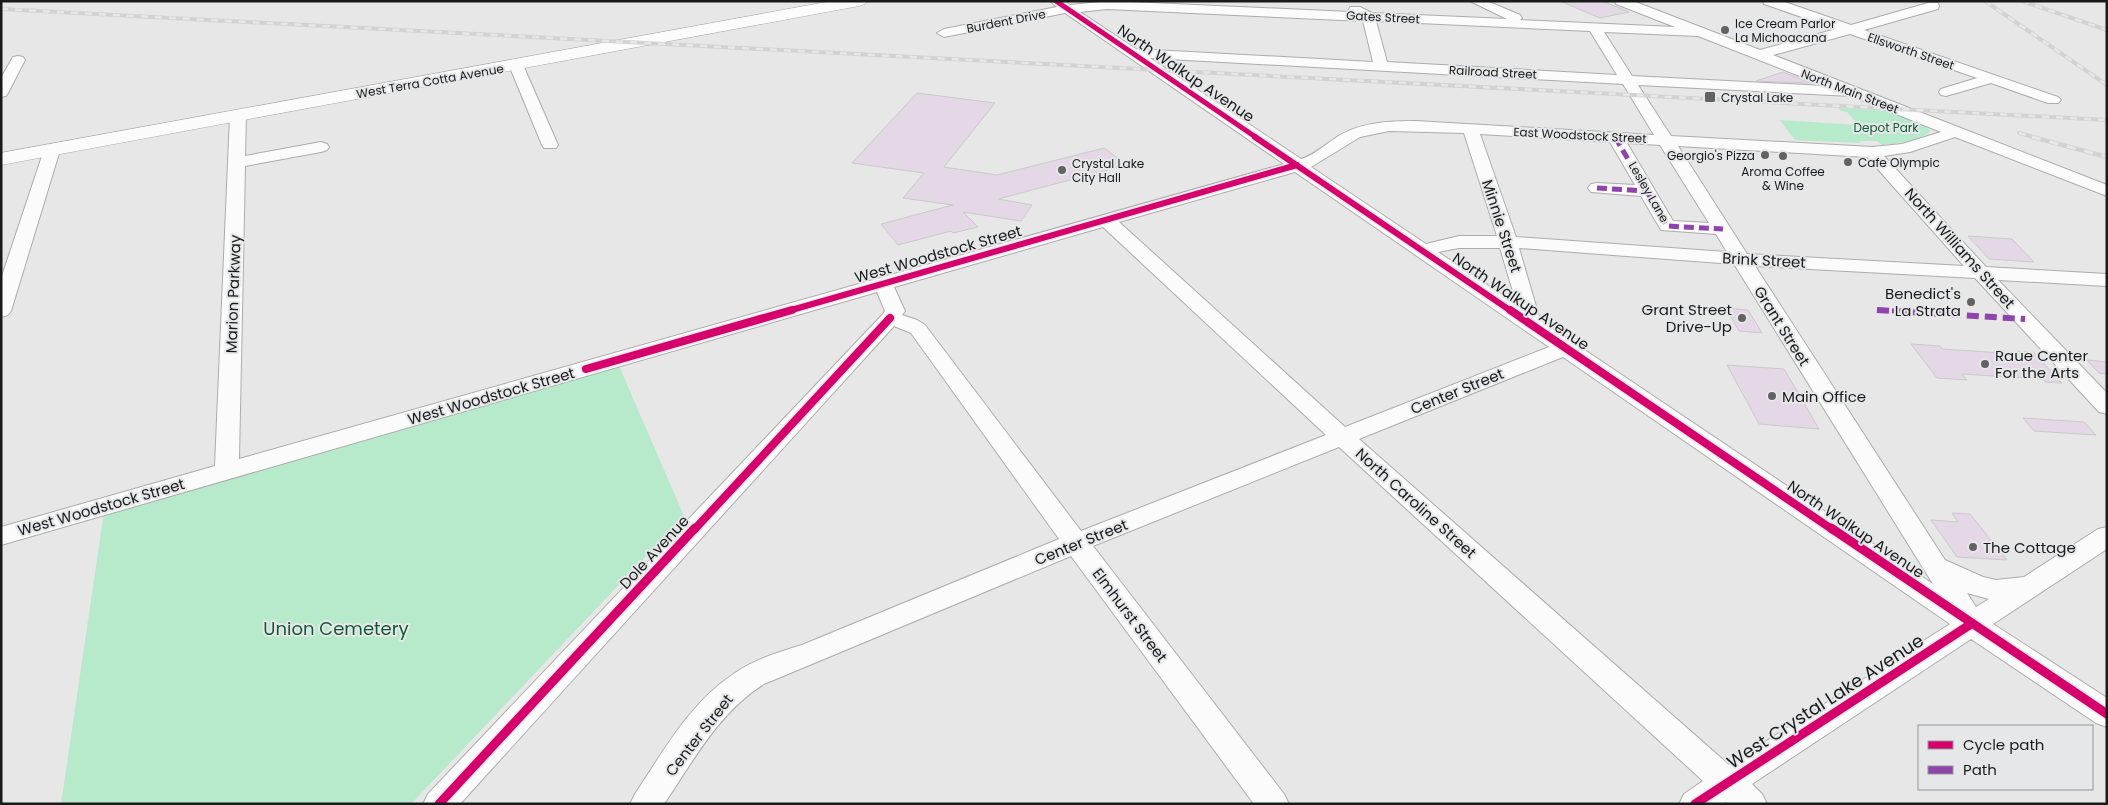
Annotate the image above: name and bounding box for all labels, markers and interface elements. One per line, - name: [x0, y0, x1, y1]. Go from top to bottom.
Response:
- street label: Burdent Drive: [965, 5, 1047, 37]
- street label: Gates Street: [1346, 7, 1420, 27]
- place label: Ice Cream Parlor La Michoacana: [1735, 15, 1836, 46]
- street label: North Walkup Avenue: [1113, 19, 1259, 127]
- marker: Ice Cream Parlor La Michoacana: [1719, 24, 1731, 36]
- street label: Ellsworth Street: [1865, 28, 1957, 74]
- street label: West Terra Cotta Avenue: [355, 60, 505, 102]
- street label: Railroad Street: [1449, 61, 1537, 83]
- street label: North Main Street: [1799, 65, 1901, 117]
- place label: Crystal Lake: [1721, 89, 1793, 106]
- marker: Crystal Lake: [1703, 90, 1717, 104]
- park label: Depot Park: [1853, 119, 1919, 136]
- street label: East Woodstock Street: [1513, 123, 1647, 147]
- place label: Georgio's Pizza: [1667, 147, 1755, 164]
- marker: Georgio's Pizza: [1759, 149, 1771, 161]
- marker: Aroma Coffee & Wine: [1777, 150, 1789, 162]
- place label: Cafe Olympic: [1858, 154, 1940, 171]
- place label: Crystal Lake City Hall: [1072, 155, 1144, 186]
- marker: Cafe Olympic: [1842, 156, 1854, 168]
- street label: Lesley Lane: [1625, 158, 1673, 226]
- place label: Aroma Coffee & Wine: [1741, 163, 1825, 194]
- marker: Crystal Lake City Hall: [1056, 164, 1068, 176]
- street label: Minnie Street: [1477, 177, 1527, 275]
- street label: North Williams Street: [1900, 183, 2020, 313]
- street label: West Woodstock Street: [852, 220, 1024, 288]
- street label: Marion Parkway: [220, 234, 246, 354]
- street label: North Walkup Avenue: [1448, 247, 1594, 355]
- street label: Brink Street: [1722, 247, 1806, 273]
- street label: Grant Street: [1749, 282, 1815, 370]
- place label: Benedict's La Strata: [1885, 283, 1961, 321]
- marker: Benedict's La Strata: [1965, 296, 1977, 308]
- place label: Grant Street Drive-Up: [1642, 299, 1732, 337]
- marker: Grant Street Drive-Up: [1736, 312, 1748, 324]
- place label: Raue Center For the Arts: [1995, 345, 2088, 383]
- marker: Raue Center For the Arts: [1979, 358, 1991, 370]
- street label: West Woodstock Street: [405, 362, 577, 430]
- street label: Center Street: [1407, 363, 1507, 419]
- place label: Main Office: [1782, 386, 1866, 407]
- marker: Main Office: [1766, 390, 1778, 402]
- street label: North Caroline Street: [1351, 443, 1481, 563]
- street label: West Woodstock Street: [15, 473, 187, 541]
- street label: North Walkup Avenue: [1783, 475, 1929, 583]
- street label: Dole Avenue: [614, 511, 694, 593]
- street label: Center Street: [1031, 514, 1131, 570]
- place label: The Cottage: [1983, 537, 2076, 558]
- marker: The Cottage: [1967, 541, 1979, 553]
- street label: Elmhurst Street: [1088, 564, 1172, 666]
- park label: Union Cemetery: [263, 616, 409, 641]
- street label: West Crystal Lake Avenue: [1722, 628, 1928, 774]
- street label: Center Street: [660, 690, 738, 780]
- legend: [1918, 725, 2093, 790]
- text: Cycle path: [1963, 734, 2044, 755]
- text: Path: [1963, 759, 1997, 780]

